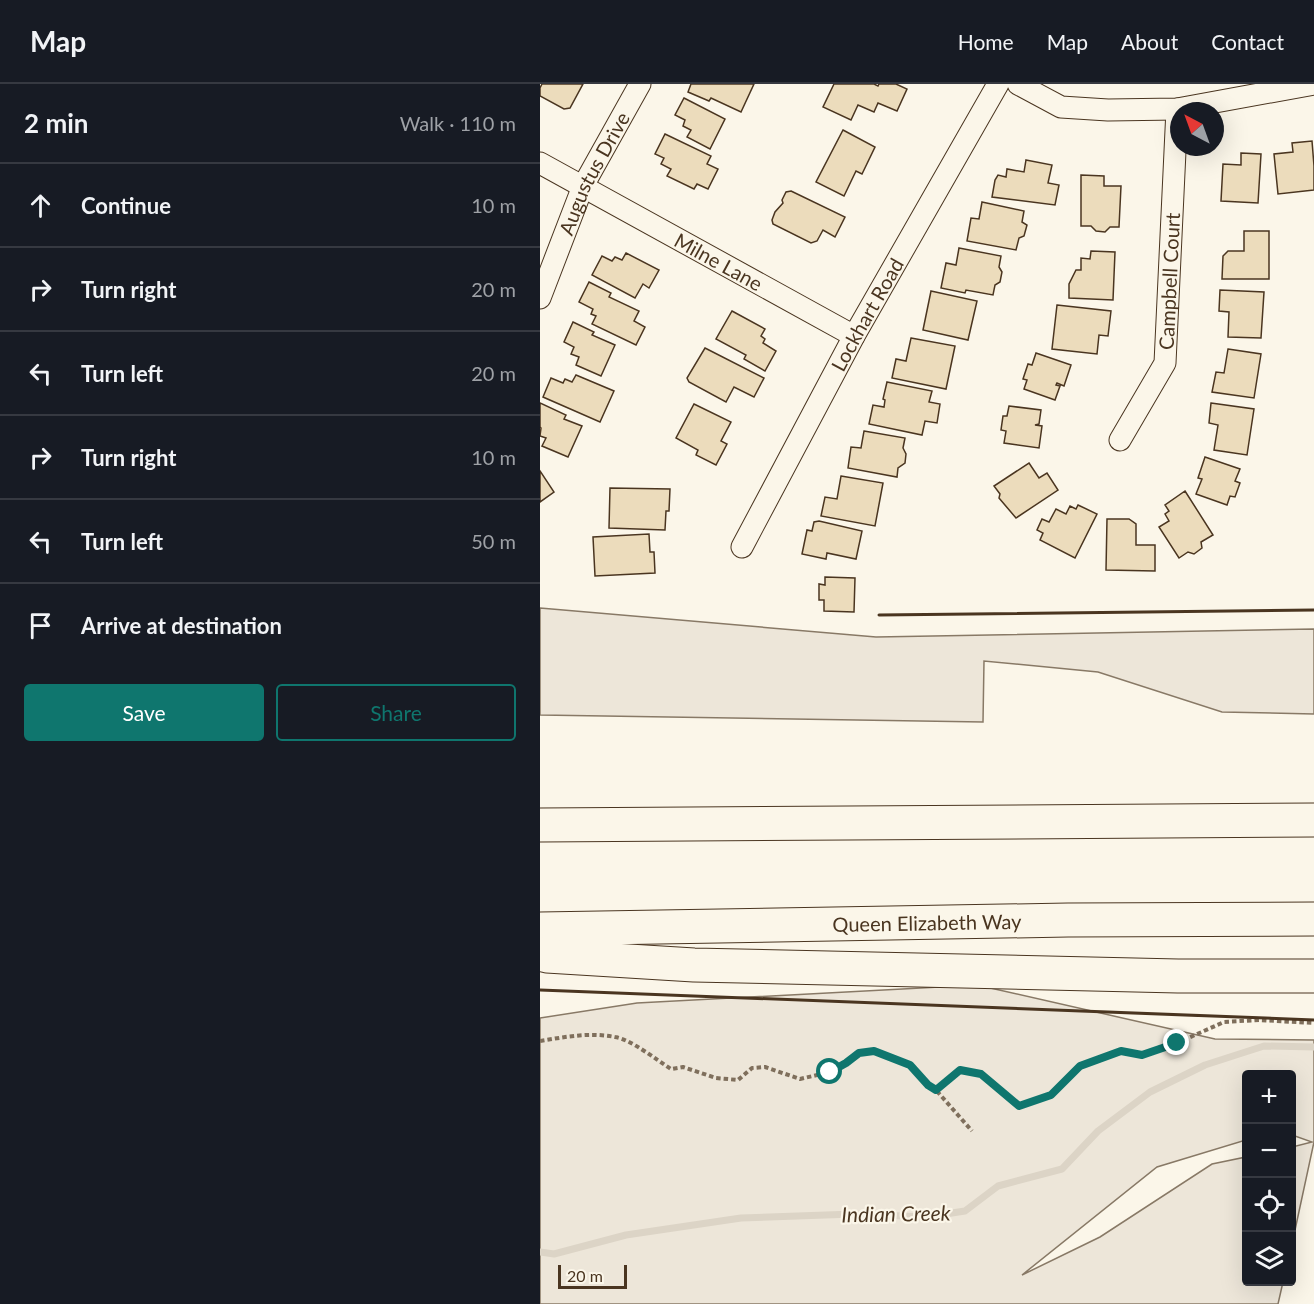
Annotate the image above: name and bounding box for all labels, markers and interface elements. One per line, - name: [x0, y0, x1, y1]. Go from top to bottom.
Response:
- text: Map: [30, 24, 86, 58]
- text: Home: [958, 29, 1014, 54]
- text: Map: [1047, 29, 1088, 54]
- text: About: [1121, 29, 1178, 54]
- text: Contact: [1211, 29, 1284, 54]
- north arrow: [1170, 102, 1224, 156]
- text: 2 min: [24, 107, 88, 139]
- street label: Augustus Drive: [553, 107, 634, 238]
- text: Walk · 110 m: [400, 111, 516, 135]
- icon: ahead: [24, 189, 57, 222]
- text: Continue: [81, 192, 171, 219]
- text: 10 m: [471, 193, 516, 217]
- street label: Campbell Court: [1154, 212, 1184, 351]
- street label: Milne Lane: [670, 228, 767, 295]
- street label: Lockhart Road: [826, 254, 908, 375]
- icon: right: [24, 273, 57, 306]
- text: Turn right: [81, 276, 176, 303]
- text: 20 m: [471, 277, 516, 301]
- icon: left: [24, 357, 57, 390]
- text: Turn left: [81, 360, 163, 387]
- text: 20 m: [471, 361, 516, 385]
- icon: right: [24, 441, 57, 474]
- text: Turn right: [81, 444, 176, 471]
- text: 10 m: [471, 445, 516, 469]
- icon: left: [24, 525, 57, 558]
- text: Turn left: [81, 528, 163, 555]
- text: 50 m: [471, 529, 516, 553]
- icon: arrive: [24, 609, 57, 642]
- text: Arrive at destination: [81, 612, 282, 639]
- button: Save: [24, 684, 264, 741]
- button: Share: [276, 684, 516, 741]
- street label: Queen Elizabeth Way: [832, 909, 1022, 936]
- route end: [1163, 1029, 1189, 1055]
- route start: [816, 1058, 842, 1084]
- map controls: [1242, 1070, 1296, 1286]
- button: +: [1242, 1070, 1296, 1124]
- button: −: [1242, 1124, 1296, 1178]
- button: locate: [1242, 1178, 1296, 1232]
- water label: Indian Creek: [841, 1200, 952, 1226]
- button: layers: [1242, 1232, 1296, 1286]
- scale bar: [558, 1262, 627, 1290]
- text: 20 m: [567, 1266, 603, 1285]

